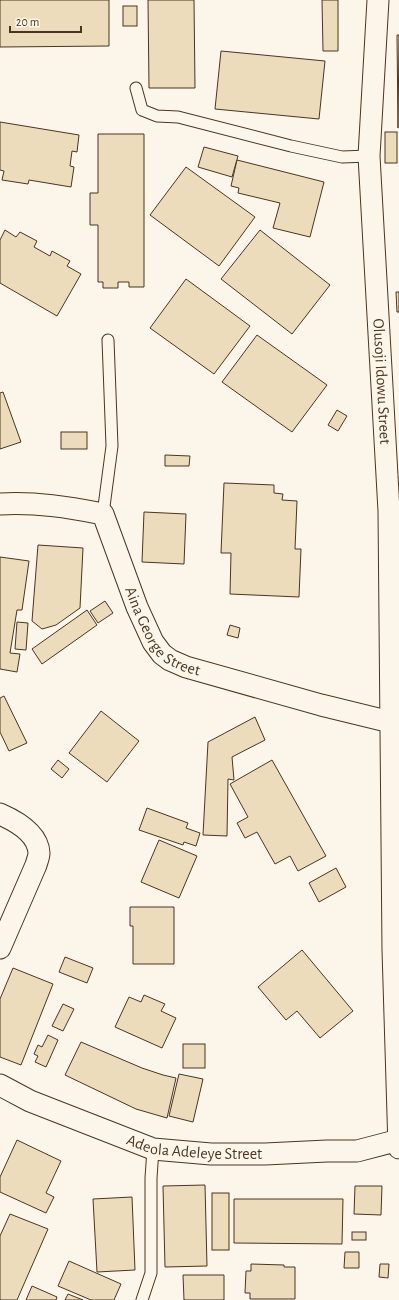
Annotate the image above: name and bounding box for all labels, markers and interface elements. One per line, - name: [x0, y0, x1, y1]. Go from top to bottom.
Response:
- scale bar: [10, 8, 81, 34]
- text: 20 m: [16, 16, 39, 28]
- street label: Olusoji Idowu Street: [370, 318, 393, 445]
- street label: Aina George Street: [122, 584, 202, 679]
- street label: Adeola Adeleye Street: [124, 1132, 262, 1163]

